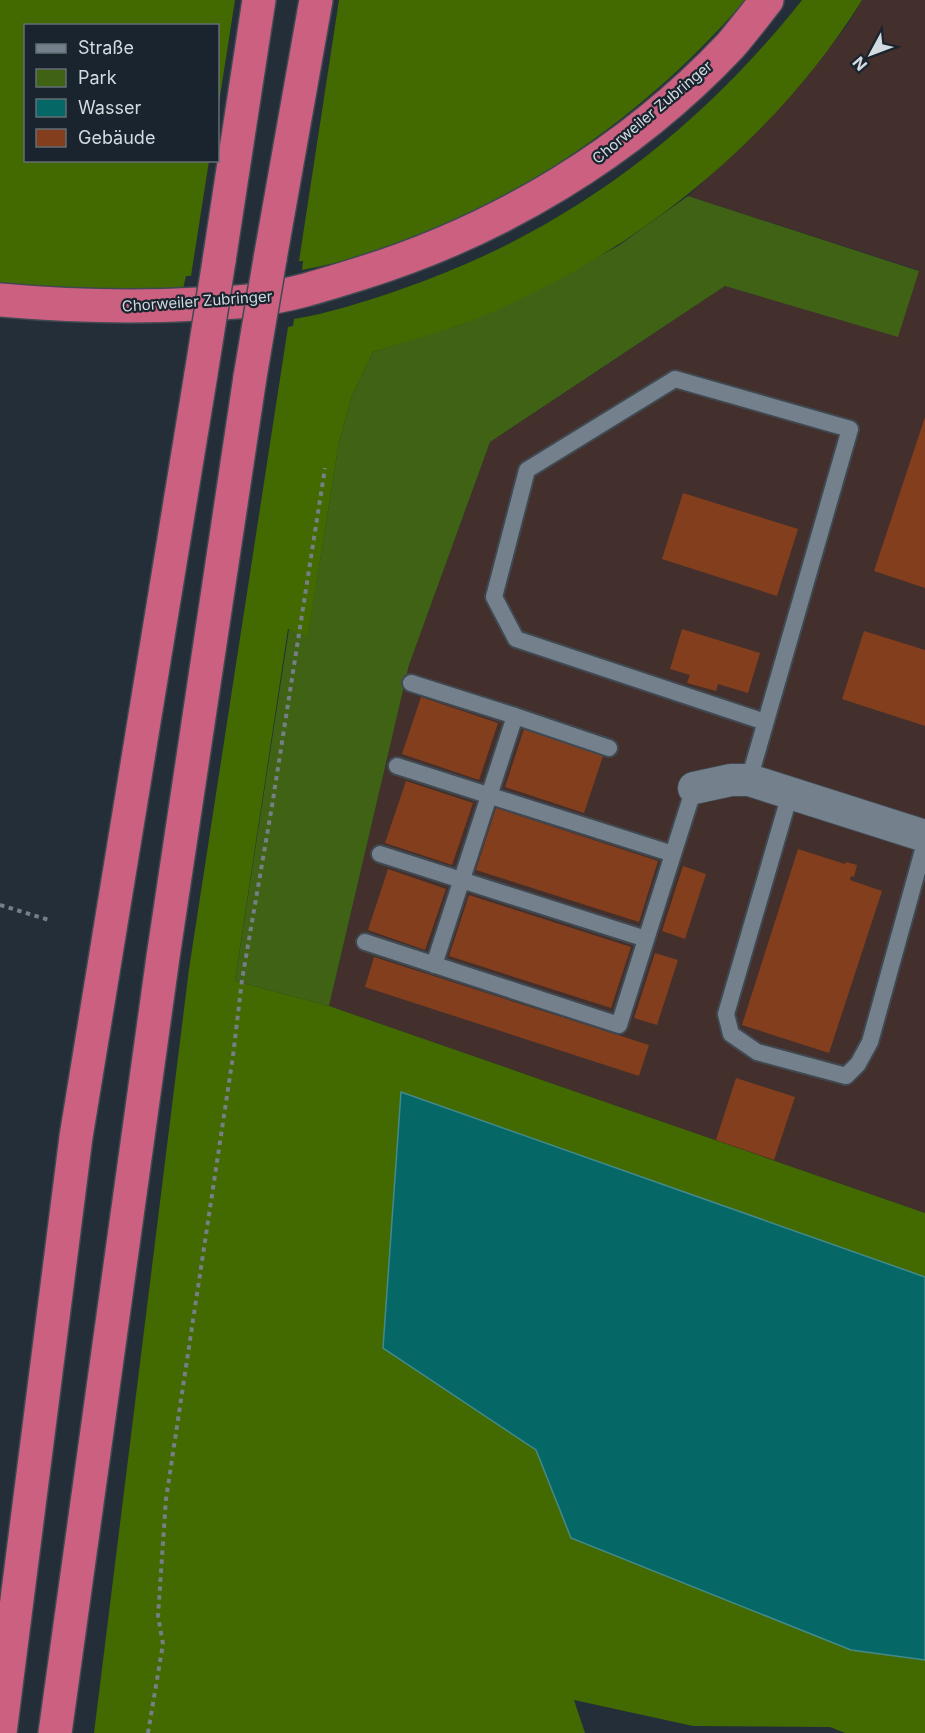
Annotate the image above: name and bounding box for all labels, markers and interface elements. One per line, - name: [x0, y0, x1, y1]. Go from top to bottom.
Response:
- legend: [24, 24, 219, 162]
- north arrow: [841, 24, 901, 84]
- text: Straße: [78, 37, 134, 58]
- text: N: [848, 53, 871, 75]
- street label: Chorweiler Zubringer: [588, 56, 716, 168]
- text: Park: [78, 67, 117, 88]
- text: Wasser: [78, 97, 141, 118]
- text: Gebäude: [78, 127, 155, 148]
- street label: Chorweiler Zubringer: [121, 286, 273, 316]

